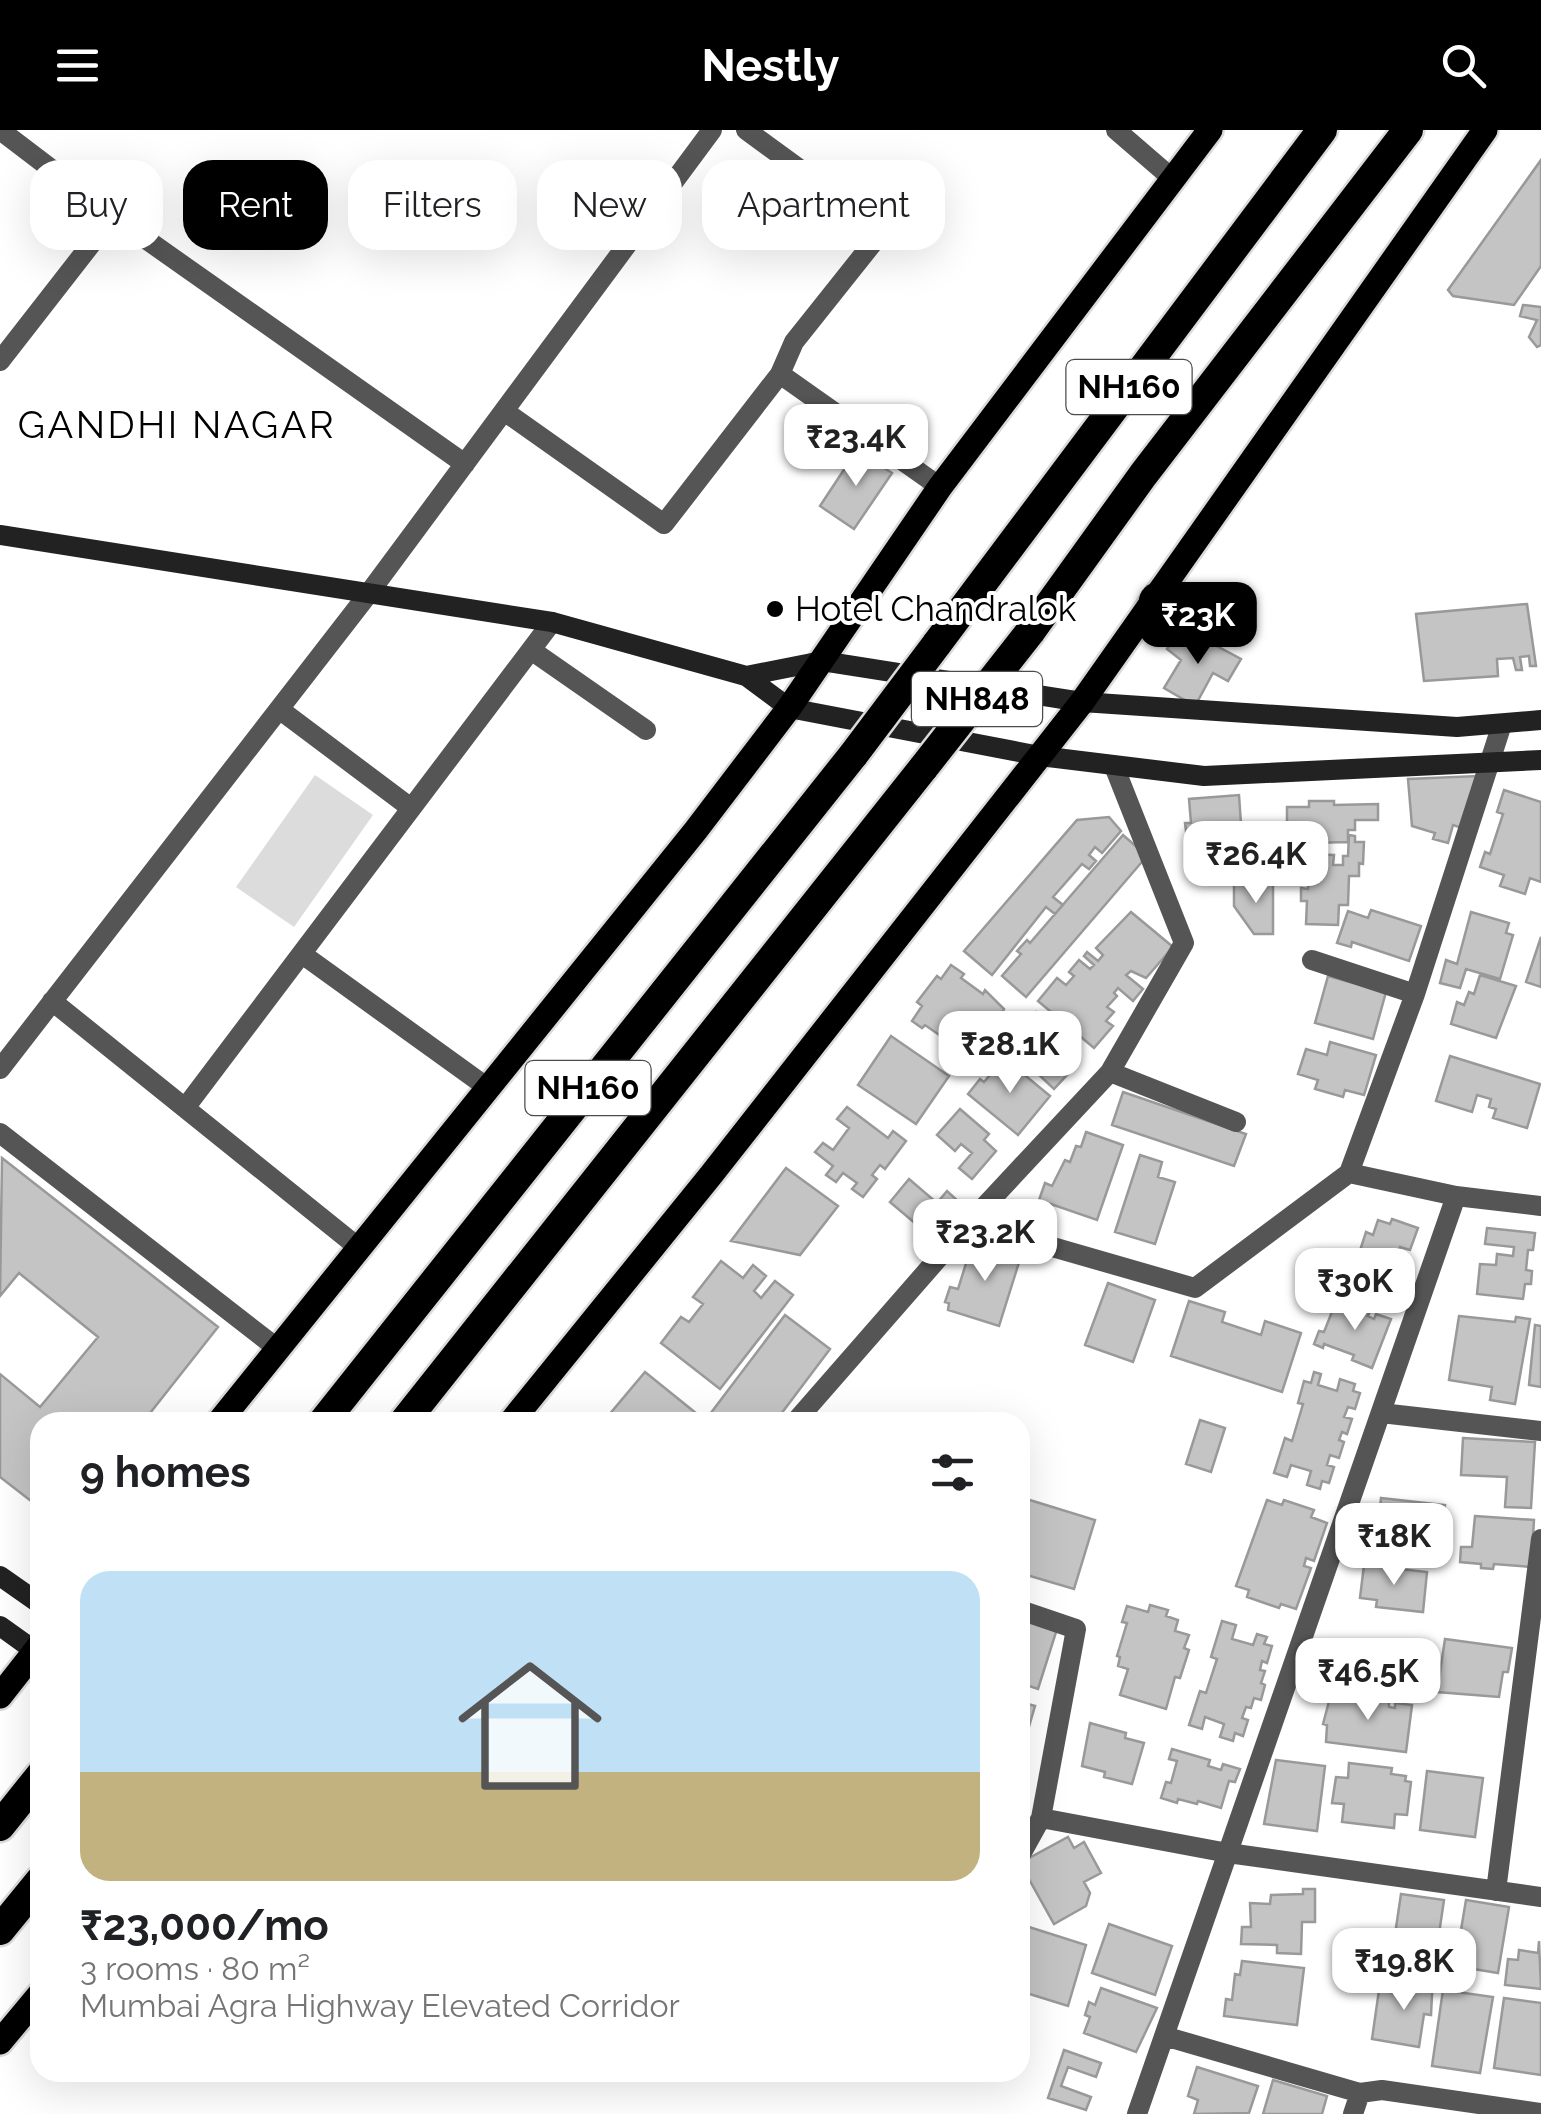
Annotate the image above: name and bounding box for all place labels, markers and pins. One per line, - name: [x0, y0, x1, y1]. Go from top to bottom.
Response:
- pin: ₹23.4K: [775, 404, 937, 489]
- pin: ₹23K: [1139, 582, 1257, 667]
- place label: Hotel Chandralok: [795, 588, 1077, 629]
- marker: Hotel Chandralok: [764, 598, 786, 620]
- pin: ₹26.4K: [1175, 821, 1337, 906]
- pin: ₹28.1K: [929, 1011, 1091, 1096]
- pin: ₹23.2K: [904, 1199, 1066, 1284]
- pin: ₹30K: [1296, 1248, 1414, 1333]
- pin: ₹18K: [1335, 1503, 1453, 1588]
- pin: ₹46.5K: [1287, 1638, 1449, 1723]
- pin: ₹19.8K: [1323, 1928, 1485, 2013]

